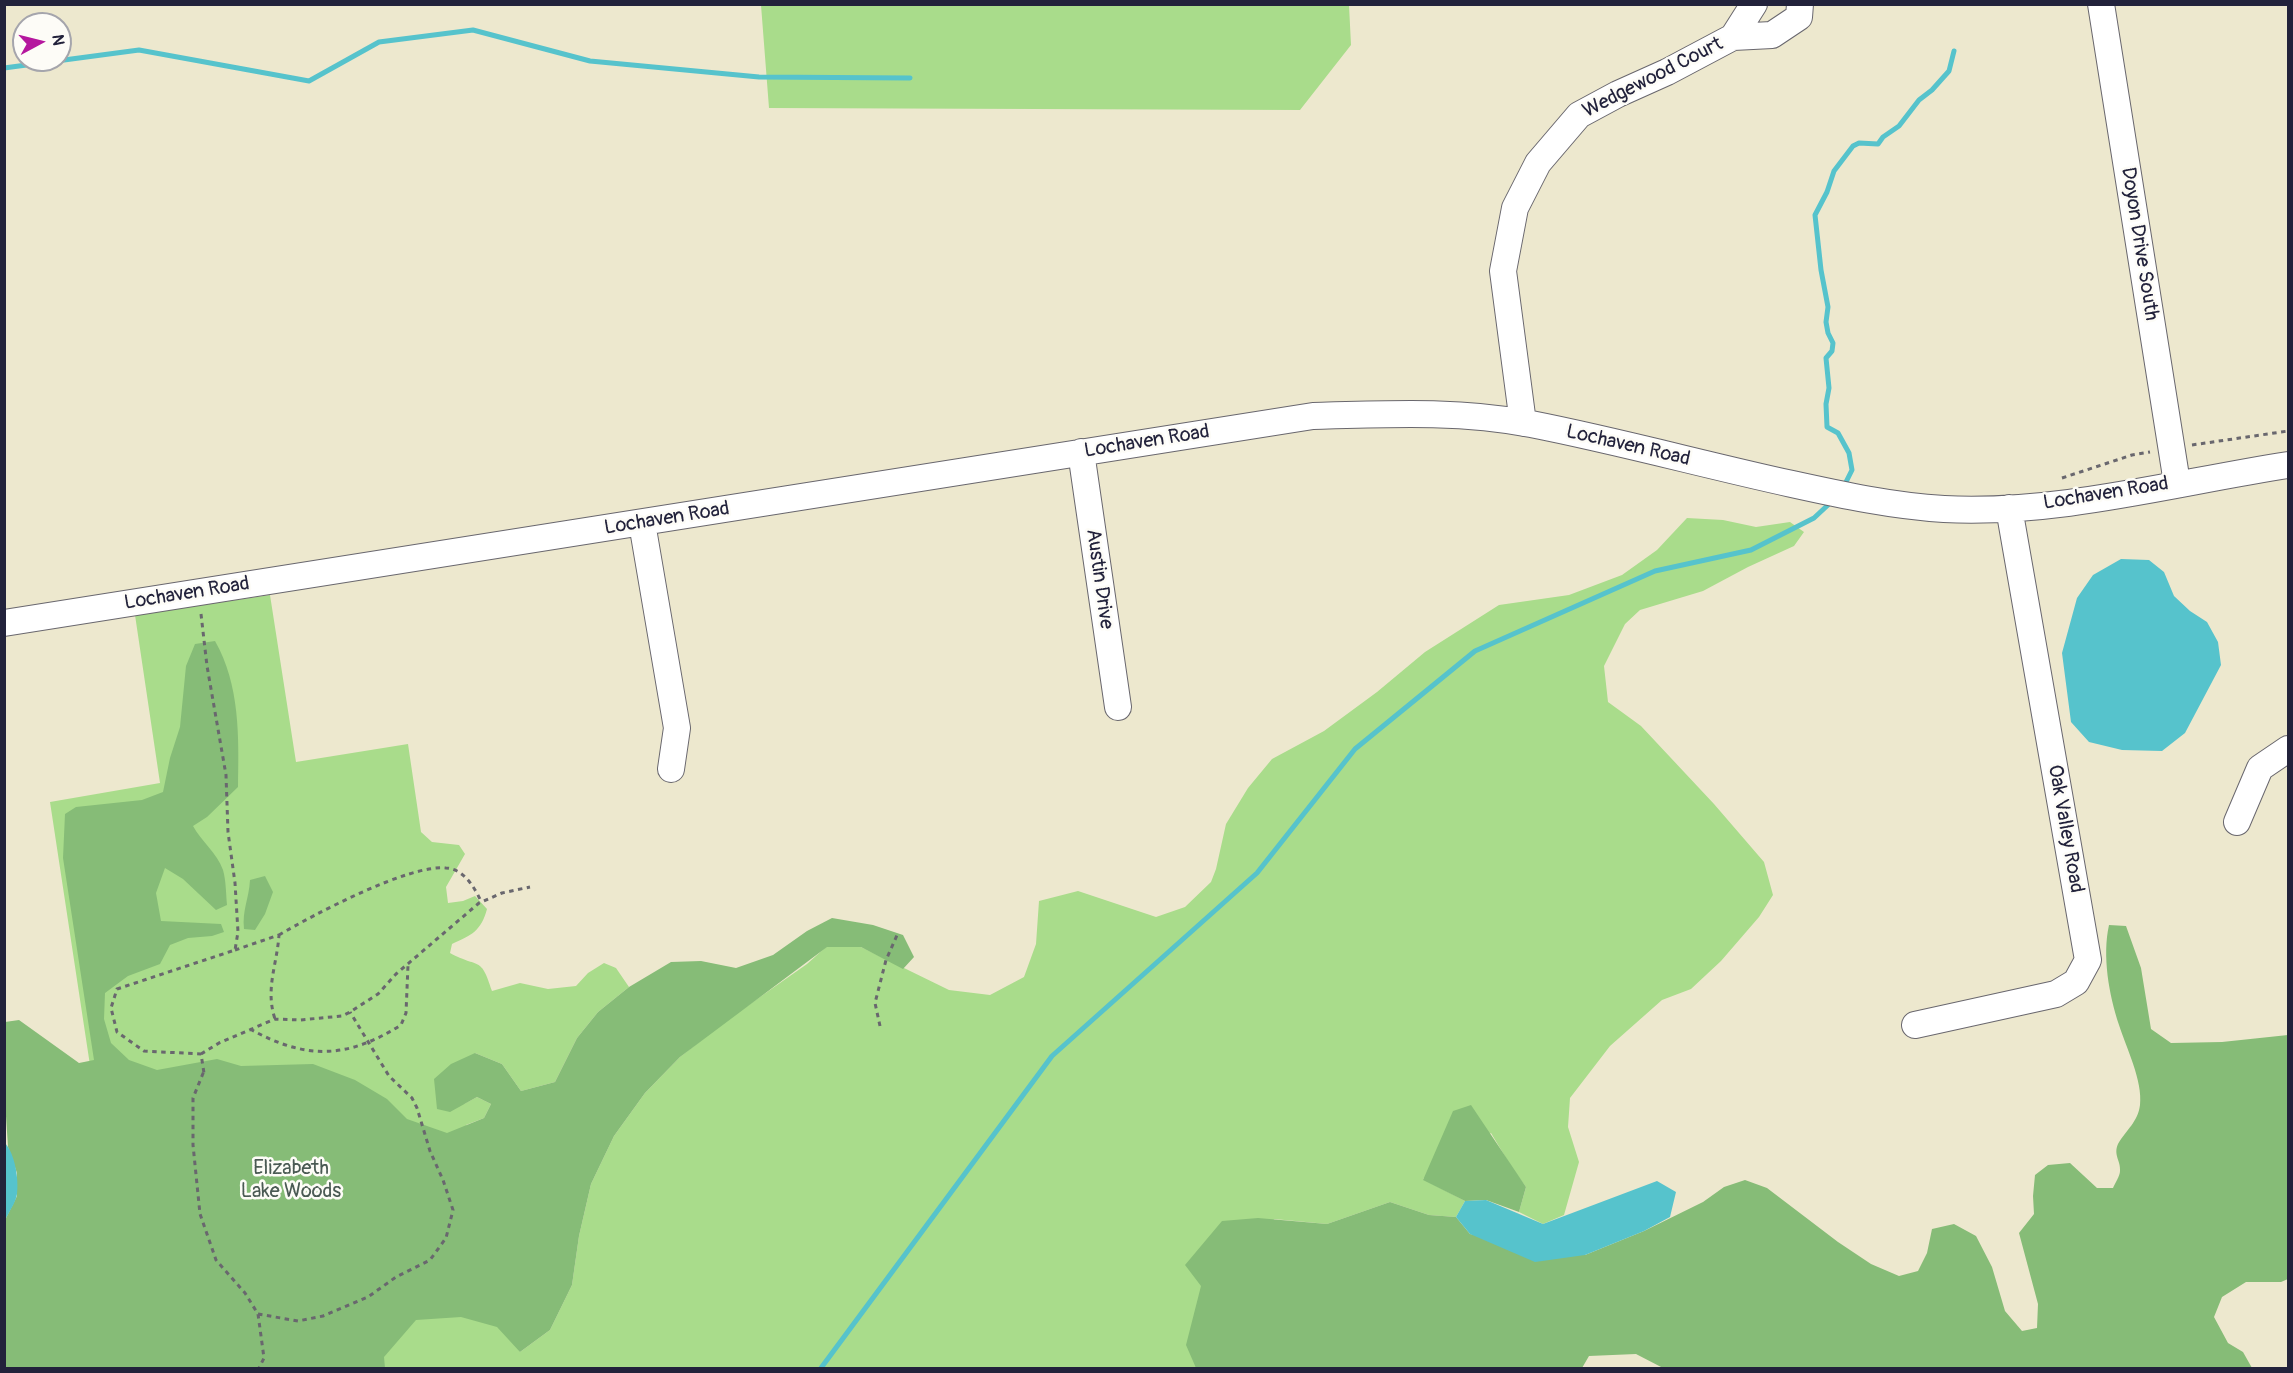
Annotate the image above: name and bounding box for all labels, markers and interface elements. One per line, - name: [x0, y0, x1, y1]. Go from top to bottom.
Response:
- north arrow: [12, 12, 72, 72]
- street label: Wedgewood Court: [1579, 32, 1727, 124]
- text: N: [47, 33, 68, 47]
- street label: Doyon Drive South: [2115, 166, 2163, 322]
- street label: Lochaven Road: [1083, 420, 1211, 464]
- street label: Lochaven Road: [1564, 420, 1692, 472]
- street label: Lochaven Road: [2042, 472, 2170, 516]
- street label: Lochaven Road: [603, 497, 731, 541]
- street label: Austin Drive: [1080, 527, 1118, 631]
- street label: Lochaven Road: [123, 572, 251, 616]
- street label: Oak Valley Road: [2042, 763, 2088, 895]
- park label: Elizabeth Lake Woods: [241, 1157, 341, 1204]

